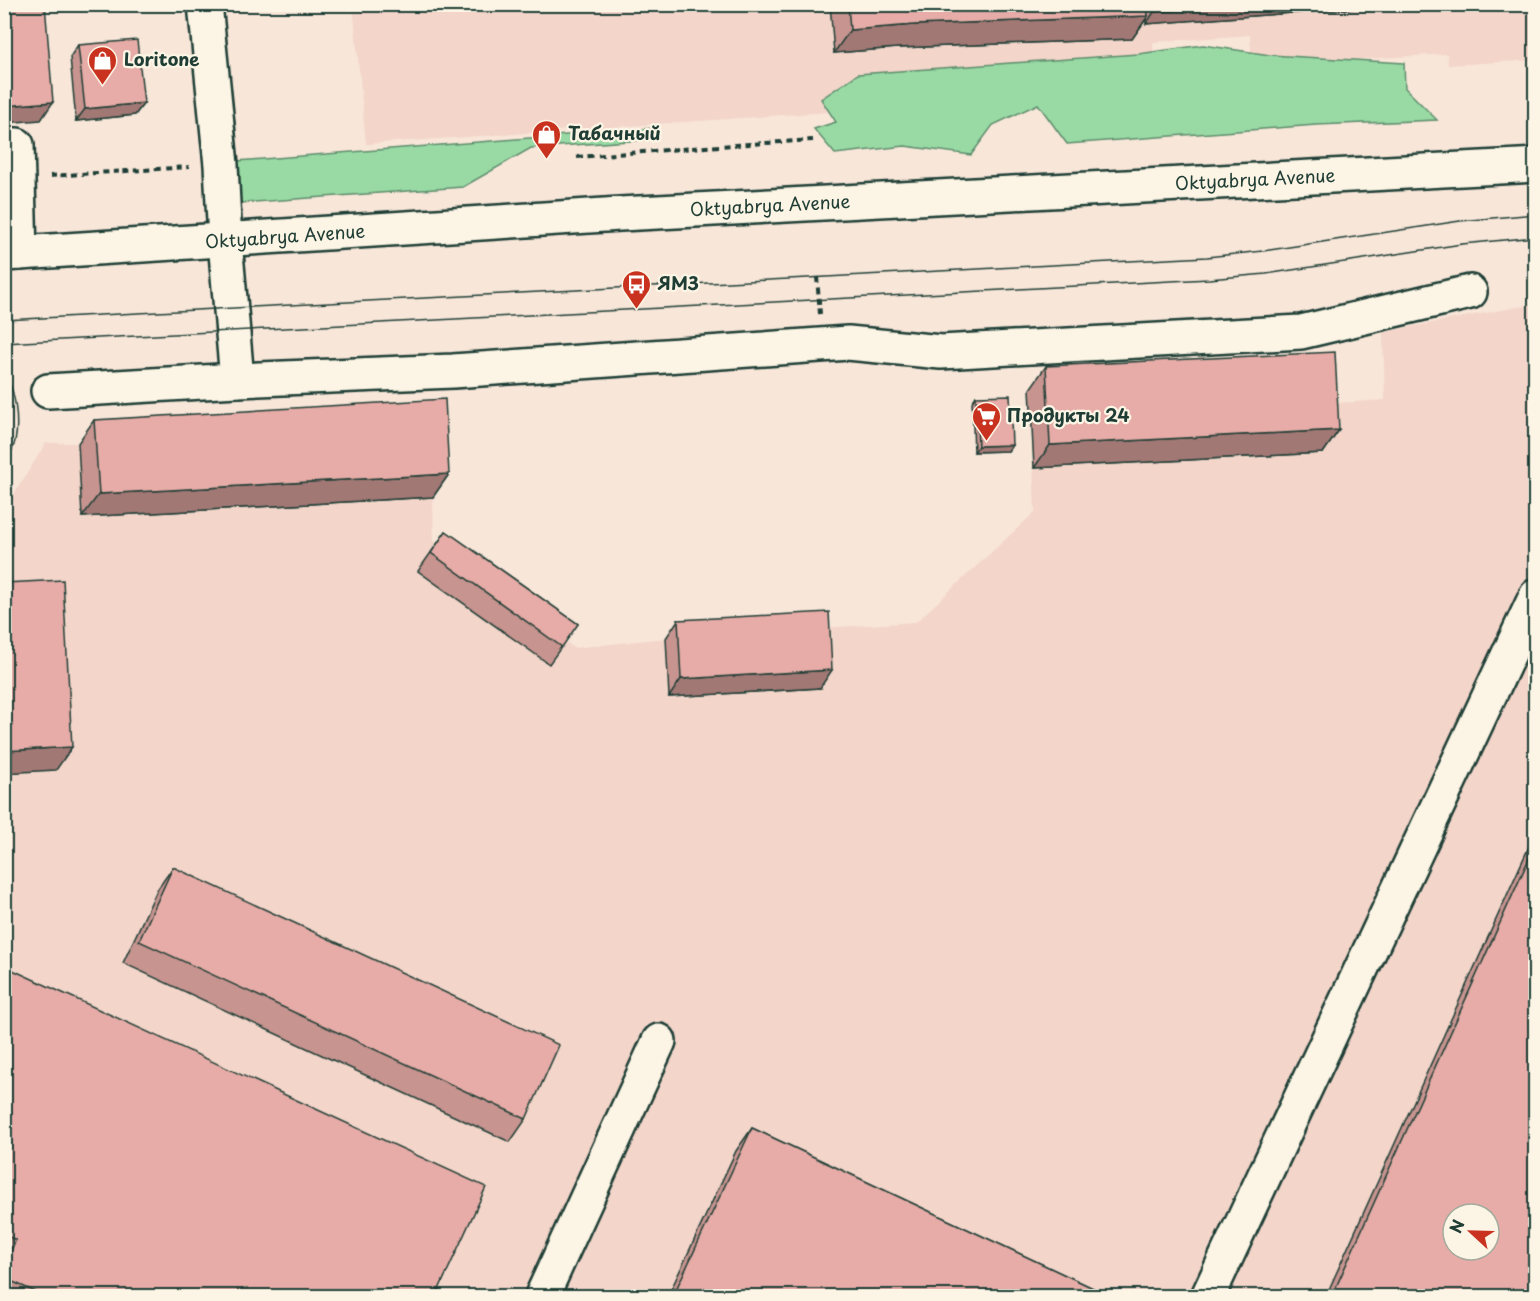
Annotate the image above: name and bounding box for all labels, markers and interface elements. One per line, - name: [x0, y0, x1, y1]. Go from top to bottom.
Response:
- shop icon: Loritone: [87, 44, 119, 86]
- place label: Loritone: [124, 45, 199, 72]
- shop icon: Табачный: [531, 118, 563, 160]
- place label: Табачный: [568, 119, 661, 146]
- street label: Oktyabrya Avenue: [1174, 161, 1336, 196]
- street label: Oktyabrya Avenue: [689, 187, 851, 222]
- street label: Oktyabrya Avenue: [204, 216, 366, 255]
- bus stop icon: ЯМЗ: [621, 268, 653, 310]
- place label: ЯМЗ: [657, 269, 699, 296]
- supermarket icon: Продукты 24: [970, 400, 1002, 442]
- place label: Продукты 24: [1007, 401, 1130, 428]
- north arrow: [1441, 1202, 1501, 1262]
- text: N: [1443, 1216, 1470, 1236]

